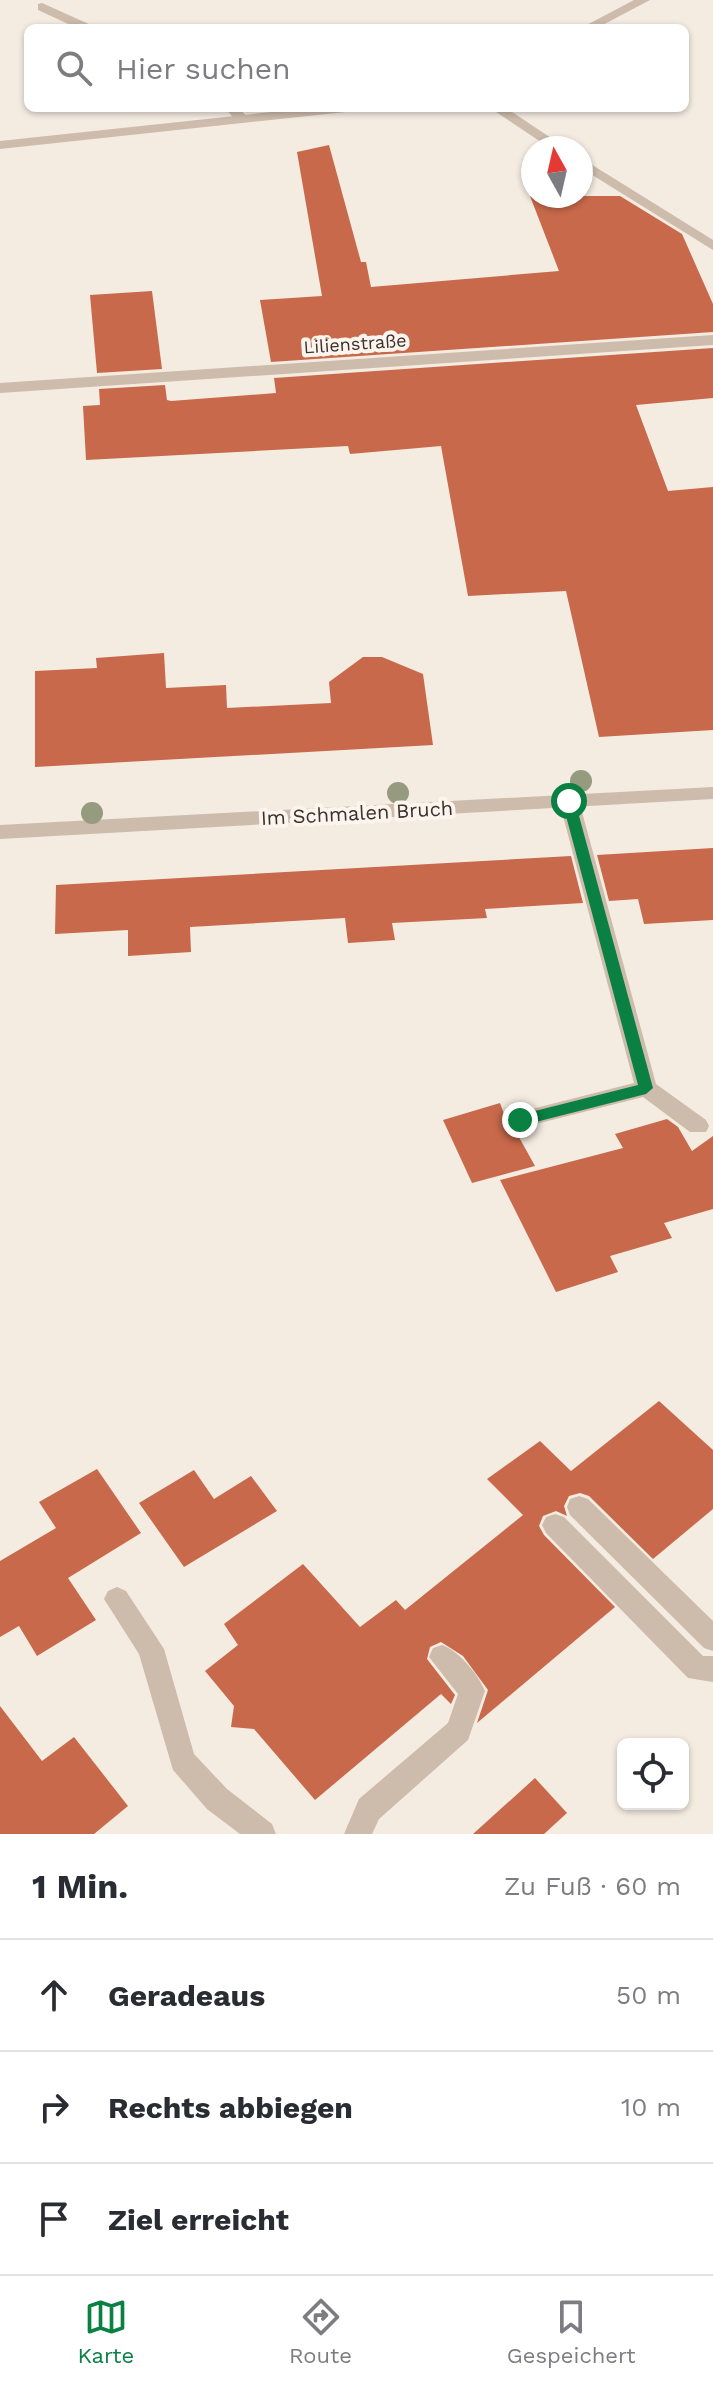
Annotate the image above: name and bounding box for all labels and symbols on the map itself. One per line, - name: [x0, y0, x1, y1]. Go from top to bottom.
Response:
- north arrow: [521, 136, 593, 208]
- street label: Lilienstraße: [303, 329, 407, 358]
- route start: [551, 783, 587, 819]
- street label: Im Schmalen Bruch: [260, 796, 454, 830]
- route end: [502, 1102, 538, 1138]

